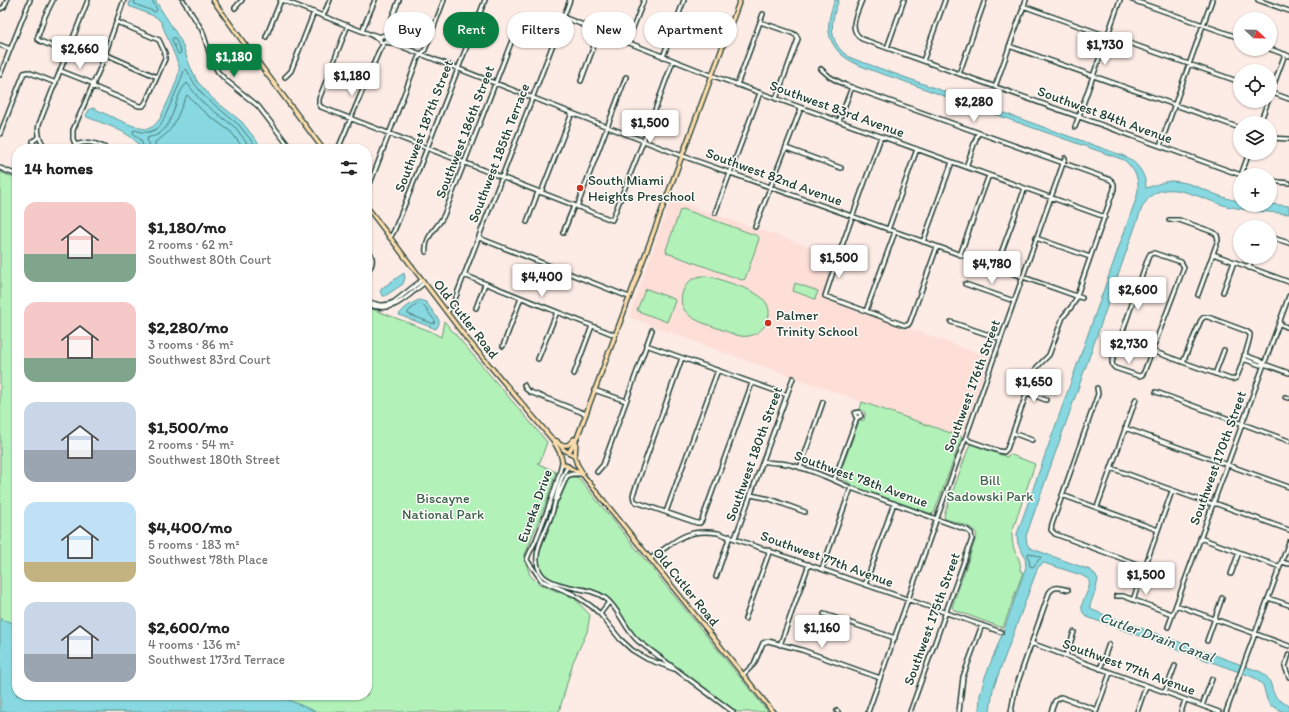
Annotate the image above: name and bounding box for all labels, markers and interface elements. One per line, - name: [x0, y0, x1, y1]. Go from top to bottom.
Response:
- chip: Buy: [384, 12, 435, 48]
- chip: Rent: [443, 12, 499, 48]
- chip: Filters: [507, 12, 574, 48]
- chip: New: [582, 12, 636, 48]
- chip: Apartment: [644, 12, 737, 48]
- north arrow: [1233, 12, 1277, 56]
- map controls: [1233, 12, 1277, 264]
- pin: $1,730: [1072, 32, 1138, 66]
- pin: $2,660: [47, 36, 113, 70]
- text: $1,730: [1086, 37, 1124, 52]
- text: $2,660: [61, 41, 99, 56]
- pin: $1,180: [201, 44, 267, 78]
- text: $1,180: [216, 49, 252, 64]
- street label: Southwest 187th Street: [391, 57, 457, 195]
- pin: $1,180: [319, 63, 385, 97]
- street label: Southwest 186th Street: [432, 63, 498, 201]
- button: locate: [1233, 64, 1277, 108]
- text: $1,180: [334, 68, 370, 83]
- street label: Southwest 83rd Avenue: [767, 77, 907, 141]
- street label: Southwest 185th Terrace: [465, 81, 533, 225]
- street label: Southwest 84th Avenue: [1035, 83, 1175, 147]
- pin: $2,280: [941, 89, 1007, 123]
- text: $2,280: [955, 94, 993, 109]
- pin: $1,500: [617, 110, 683, 144]
- text: $1,500: [631, 115, 669, 130]
- button: layers: [1233, 116, 1277, 160]
- street label: Southwest 82nd Avenue: [703, 144, 845, 210]
- icon: filters: [338, 157, 360, 179]
- text: 14 homes: [24, 158, 93, 178]
- button: +: [1233, 168, 1277, 212]
- place label: South Miami Heights Preschool: [588, 172, 695, 205]
- marker: South Miami Heights Preschool: [575, 183, 585, 193]
- text: $1,180/mo: [148, 217, 226, 237]
- icon: home: [56, 218, 104, 266]
- button: −: [1233, 220, 1277, 264]
- text: 2 rooms · 62 m²: [148, 237, 233, 252]
- pin: $1,500: [806, 245, 872, 279]
- text: $1,500: [820, 250, 858, 265]
- pin: $4,780: [959, 251, 1025, 285]
- text: Southwest 80th Court: [148, 252, 271, 267]
- text: $4,780: [972, 256, 1012, 271]
- pin: $4,400: [509, 264, 575, 298]
- text: $4,400: [521, 269, 563, 284]
- street label: Old Cutler Road: [430, 276, 503, 362]
- pin: $2,600: [1105, 277, 1171, 311]
- text: $2,600: [1118, 282, 1158, 297]
- place label: Palmer Trinity School: [776, 307, 858, 340]
- text: $2,280/mo: [148, 317, 228, 337]
- street label: Southwest 176th Street: [940, 317, 1004, 455]
- icon: home: [56, 318, 104, 366]
- marker: Palmer Trinity School: [763, 318, 773, 328]
- pin: $2,730: [1096, 331, 1162, 365]
- text: $2,730: [1110, 336, 1148, 351]
- text: 3 rooms · 86 m²: [148, 337, 234, 352]
- text: Southwest 83rd Court: [148, 352, 271, 367]
- pin: $1,650: [1001, 369, 1067, 403]
- text: $1,650: [1015, 374, 1053, 389]
- street label: Southwest 180th Street: [722, 384, 786, 524]
- street label: Southwest 170th Street: [1186, 389, 1250, 527]
- text: $1,500/mo: [148, 417, 228, 437]
- icon: home: [56, 418, 104, 466]
- text: 2 rooms · 54 m²: [148, 437, 234, 452]
- street label: Southwest 78th Avenue: [792, 447, 930, 511]
- text: Southwest 180th Street: [148, 452, 280, 467]
- street label: Eureka Drive: [514, 467, 556, 545]
- park label: Bill Sadowski Park: [946, 472, 1034, 505]
- park label: Biscayne National Park: [402, 490, 484, 523]
- text: $4,400/mo: [148, 517, 232, 537]
- icon: home: [56, 518, 104, 566]
- street label: Southwest 77th Avenue: [758, 527, 896, 591]
- text: 5 rooms · 183 m²: [148, 537, 240, 552]
- street label: Old Cutler Road: [649, 544, 723, 630]
- street label: Southwest 175th Street: [900, 550, 964, 688]
- text: Southwest 78th Place: [148, 552, 268, 567]
- pin: $1,500: [1113, 562, 1179, 596]
- text: $1,500: [1127, 567, 1165, 582]
- water label: Cutler Drain Canal: [1097, 608, 1218, 667]
- pin: $1,160: [789, 615, 855, 649]
- text: $2,600/mo: [148, 617, 230, 637]
- icon: home: [56, 618, 104, 666]
- text: $1,160: [804, 620, 840, 635]
- street label: Southwest 77th Avenue: [1060, 635, 1198, 699]
- text: 4 rooms · 136 m²: [148, 637, 240, 652]
- text: Southwest 173rd Terrace: [148, 652, 285, 667]

